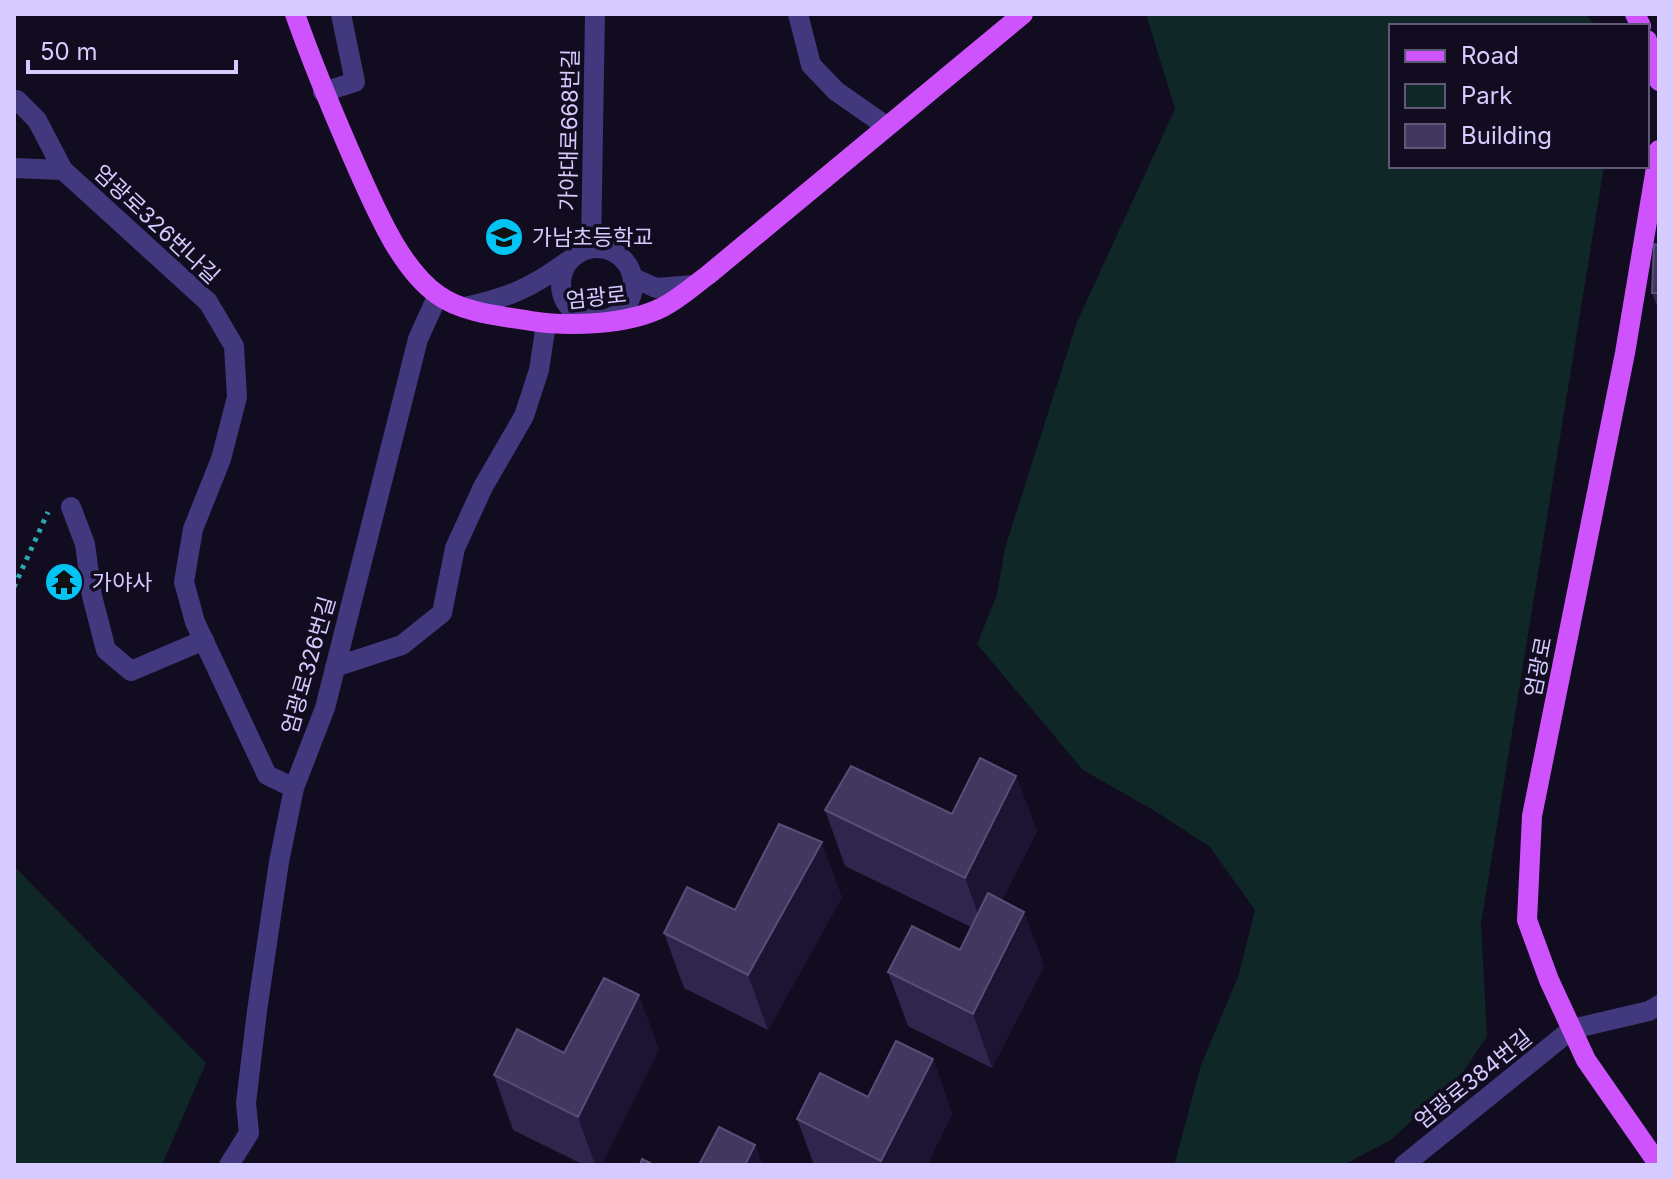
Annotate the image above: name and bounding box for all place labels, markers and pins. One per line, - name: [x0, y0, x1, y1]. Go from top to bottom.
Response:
- school or university icon: 가남초등학교: [483, 216, 525, 258]
- place label: 가남초등학교: [532, 224, 653, 250]
- temple icon: 가야사: [43, 561, 85, 603]
- place label: 가야사: [92, 569, 153, 595]

